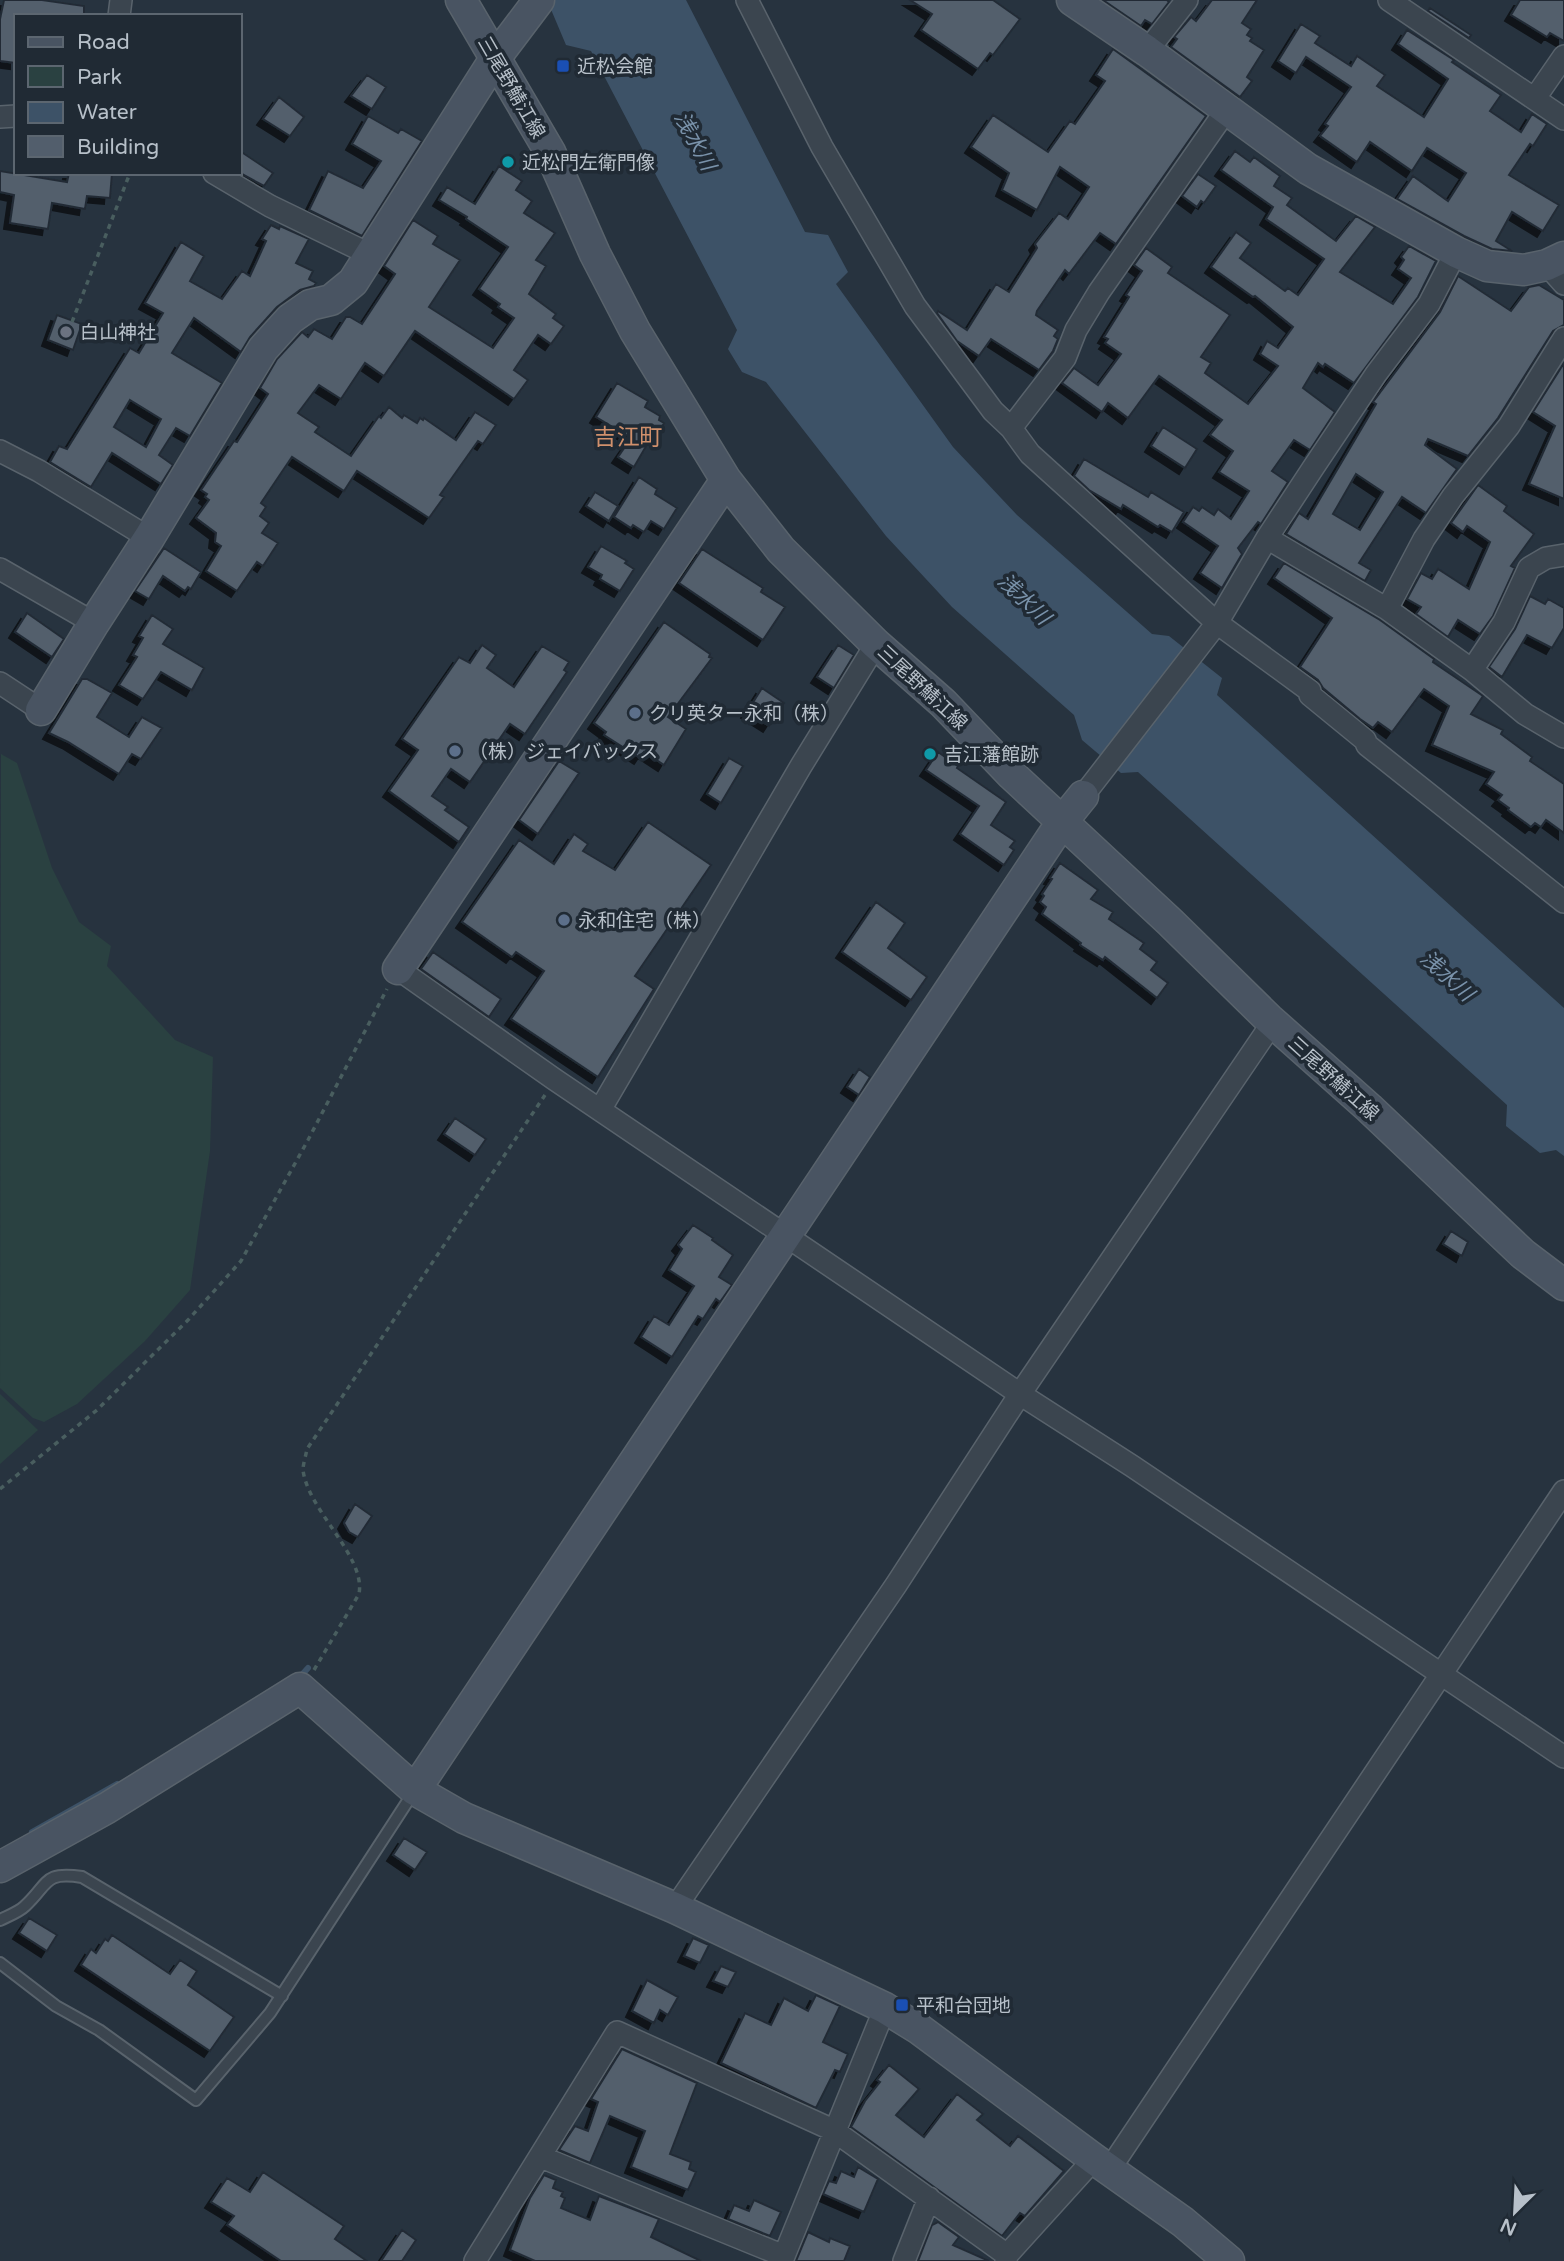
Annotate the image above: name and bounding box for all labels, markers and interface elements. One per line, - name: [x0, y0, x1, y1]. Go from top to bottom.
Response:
- legend: [14, 14, 242, 175]
- text: Road: [77, 30, 130, 55]
- street label: 三尾野鯖江線: [473, 33, 549, 142]
- place label: 近松会館: [577, 56, 653, 78]
- marker: 近松会館: [555, 58, 571, 74]
- text: Park: [77, 65, 122, 90]
- text: Water: [77, 100, 137, 125]
- water label: 浅水川: [669, 108, 721, 177]
- text: Building: [77, 135, 159, 160]
- place label: 近松門左衛門像: [522, 152, 655, 174]
- marker: 近松門左衛門像: [500, 154, 516, 170]
- place label: 白山神社: [80, 322, 156, 344]
- marker: 白山神社: [58, 324, 74, 340]
- district label: 吉江町: [594, 424, 663, 452]
- water label: 浅水川: [992, 568, 1056, 632]
- street label: 三尾野鯖江線: [873, 641, 972, 735]
- place label: クリ英ター永和（株）: [649, 703, 839, 725]
- marker: クリ英ター永和（株）: [627, 705, 643, 721]
- place label: （株）ジェイバックス: [469, 741, 658, 763]
- marker: （株）ジェイバックス: [447, 743, 463, 759]
- place label: 吉江藩館跡: [944, 744, 1039, 766]
- marker: 吉江藩館跡: [922, 746, 938, 762]
- place label: 永和住宅（株）: [578, 910, 711, 932]
- marker: 永和住宅（株）: [556, 912, 572, 928]
- water label: 浅水川: [1415, 946, 1480, 1008]
- street label: 三尾野鯖江線: [1284, 1032, 1383, 1125]
- place label: 平和台団地: [916, 1995, 1011, 2017]
- marker: 平和台団地: [894, 1997, 910, 2013]
- north arrow: [1480, 2177, 1550, 2247]
- text: N: [1497, 2213, 1520, 2240]

